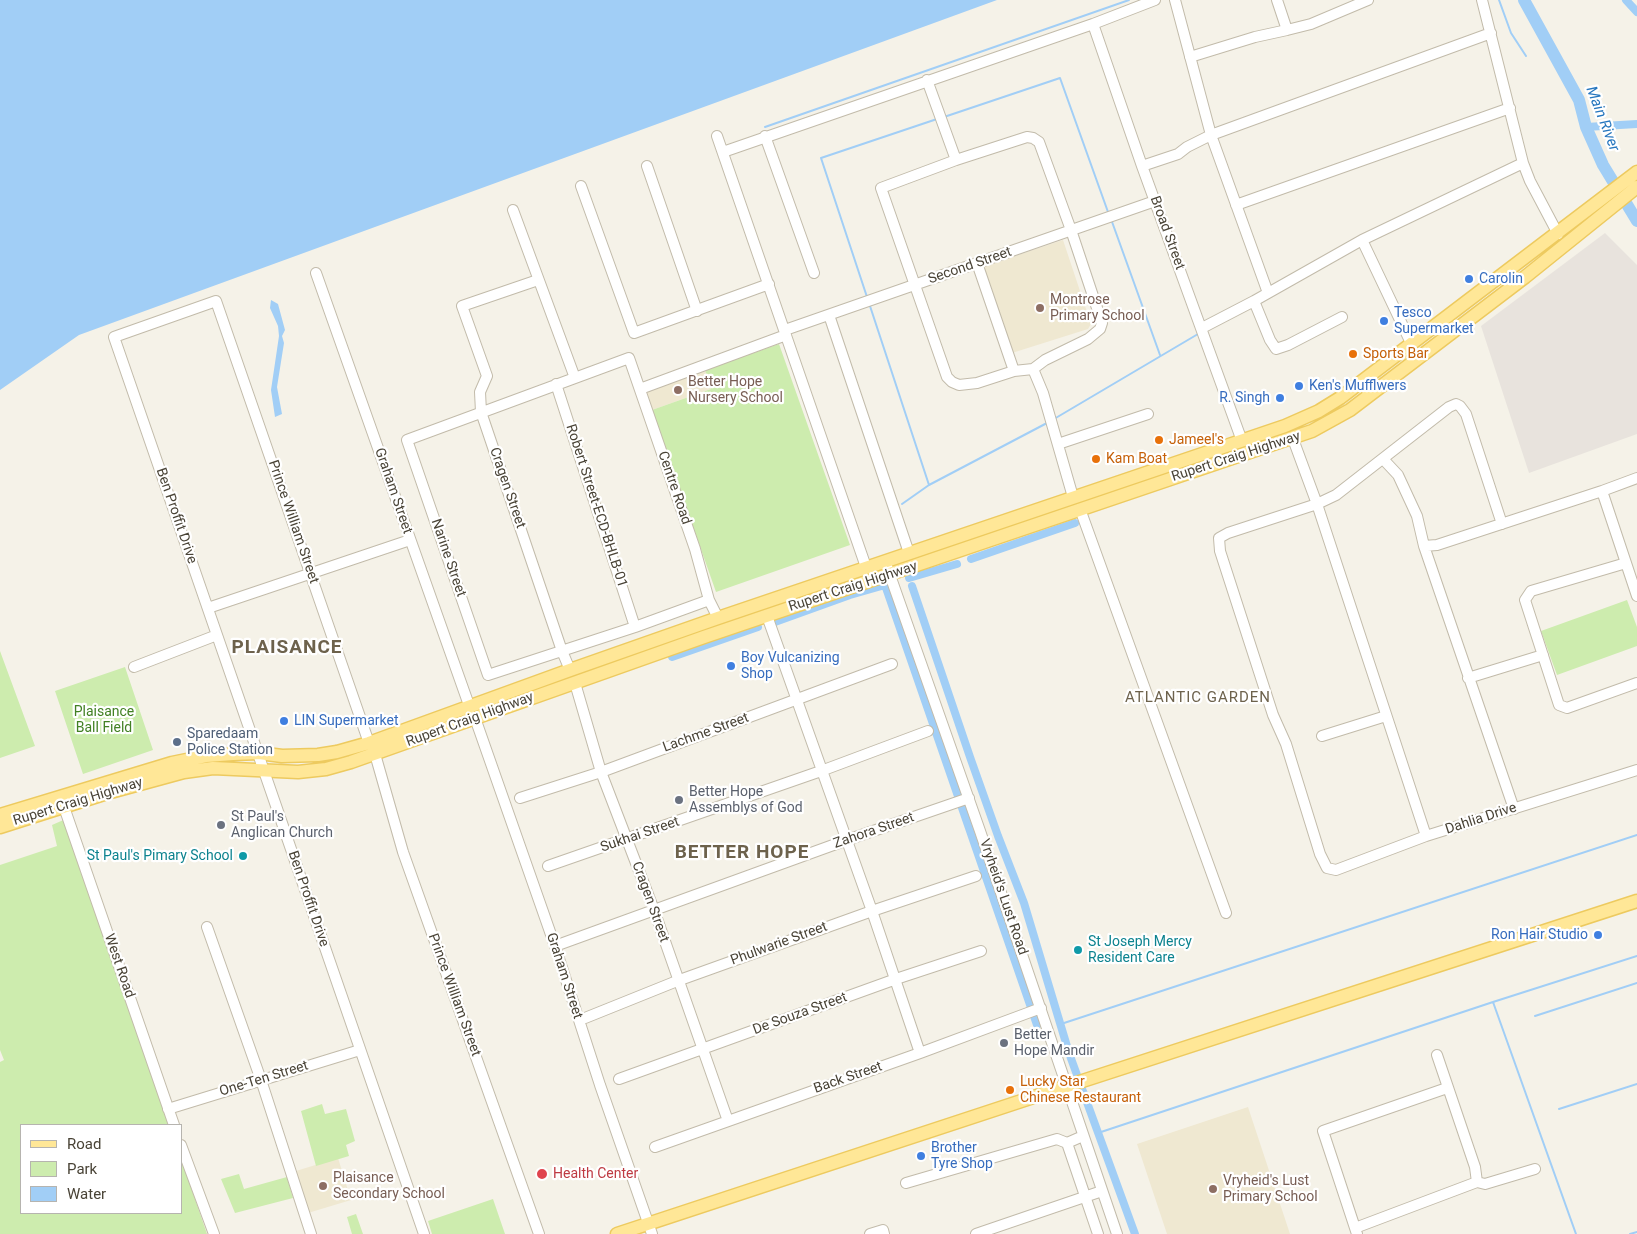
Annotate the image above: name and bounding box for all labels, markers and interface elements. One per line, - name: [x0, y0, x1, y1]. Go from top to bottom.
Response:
- water label: Main River: [1581, 84, 1623, 154]
- street label: Broad Street: [1146, 194, 1188, 272]
- street label: Second Street: [926, 244, 1014, 288]
- place label: Carolin: [1479, 271, 1523, 287]
- marker: Carolin: [1463, 273, 1475, 285]
- place label: Montrose Primary School: [1050, 292, 1145, 324]
- marker: Montrose Primary School: [1034, 302, 1046, 314]
- place label: Tesco Supermarket: [1394, 305, 1474, 338]
- marker: Tesco Supermarket: [1378, 315, 1390, 327]
- place label: Sports Bar: [1363, 346, 1429, 362]
- marker: Sports Bar: [1347, 348, 1359, 360]
- place label: Better Hope Nursery School: [688, 374, 783, 407]
- place label: Ken's Mufflwers: [1309, 378, 1406, 394]
- marker: Ken's Mufflwers: [1293, 380, 1305, 392]
- marker: Better Hope Nursery School: [672, 384, 684, 396]
- place label: R. Singh: [1219, 390, 1270, 406]
- marker: R. Singh: [1274, 392, 1286, 404]
- street label: Robert Street-ECD-BHLB-01: [562, 422, 630, 590]
- street label: Rupert Craig Highway: [1170, 428, 1302, 486]
- place label: Jameel's: [1169, 432, 1224, 448]
- marker: Jameel's: [1153, 434, 1165, 446]
- street label: Cragen Street: [485, 445, 529, 531]
- street label: Graham Street: [370, 446, 416, 536]
- street label: Centre Road: [654, 449, 694, 527]
- place label: Kam Boat: [1106, 451, 1167, 467]
- marker: Kam Boat: [1090, 453, 1102, 465]
- street label: Prince William Street: [264, 458, 322, 586]
- street label: Ben Proffit Drive: [152, 466, 200, 566]
- street label: Narine Street: [427, 517, 469, 599]
- street label: Rupert Craig Highway: [787, 558, 919, 616]
- district label: PLAISANCE: [230, 637, 344, 659]
- place label: Boy Vulcanizing Shop: [741, 650, 840, 682]
- marker: Boy Vulcanizing Shop: [725, 660, 737, 672]
- street label: Rupert Craig Highway: [404, 689, 536, 751]
- district label: ATLANTIC GARDEN: [1123, 689, 1273, 707]
- park label: Plaisance Ball Field: [74, 704, 134, 736]
- street label: Lachme Street: [661, 710, 751, 756]
- place label: LIN Supermarket: [294, 713, 398, 729]
- marker: LIN Supermarket: [278, 715, 290, 727]
- place label: Sparedaam Police Station: [187, 726, 273, 759]
- marker: Sparedaam Police Station: [171, 736, 183, 748]
- street label: Rupert Craig Highway: [11, 774, 145, 830]
- place label: Better Hope Assemblys of God: [689, 784, 803, 816]
- marker: Better Hope Assemblys of God: [673, 794, 685, 806]
- street label: Dahlia Drive: [1443, 800, 1519, 838]
- place label: St Paul's Anglican Church: [231, 809, 333, 842]
- street label: Zahora Street: [831, 809, 917, 853]
- street label: Sukhai Street: [598, 814, 682, 856]
- marker: St Paul's Anglican Church: [215, 819, 227, 831]
- street label: Vryheid's Lust Road: [975, 837, 1031, 957]
- district label: BETTER HOPE: [673, 842, 811, 864]
- place label: St Paul's Pimary School: [87, 848, 233, 864]
- street label: Ben Proffit Drive: [284, 849, 332, 949]
- marker: St Paul's Pimary School: [237, 850, 249, 862]
- street label: Cragen Street: [628, 859, 672, 945]
- street label: Phulwarie Street: [728, 919, 830, 969]
- place label: Ron Hair Studio: [1491, 927, 1588, 943]
- marker: Ron Hair Studio: [1592, 929, 1604, 941]
- street label: Prince William Street: [424, 931, 484, 1059]
- street label: Graham Street: [542, 931, 586, 1021]
- street label: West Road: [100, 932, 138, 1000]
- place label: St Joseph Mercy Resident Care: [1088, 934, 1192, 966]
- marker: St Joseph Mercy Resident Care: [1072, 944, 1084, 956]
- street label: De Souza Street: [751, 989, 849, 1039]
- place label: Better Hope Mandir: [1014, 1027, 1094, 1060]
- marker: Better Hope Mandir: [998, 1037, 1010, 1049]
- street label: One-Ten Street: [218, 1058, 310, 1100]
- street label: Back Street: [812, 1058, 884, 1098]
- place label: Lucky Star Chinese Restaurant: [1020, 1074, 1141, 1106]
- marker: Lucky Star Chinese Restaurant: [1004, 1084, 1016, 1096]
- legend: [20, 1124, 182, 1214]
- text: Road: [67, 1135, 101, 1153]
- place label: Brother Tyre Shop: [931, 1140, 993, 1172]
- marker: Brother Tyre Shop: [915, 1150, 927, 1162]
- text: Park: [67, 1160, 97, 1178]
- place label: Health Center: [553, 1166, 638, 1182]
- marker: Health Center: [535, 1167, 549, 1181]
- place label: Plaisance Secondary School: [333, 1170, 445, 1202]
- place label: Vryheid's Lust Primary School: [1223, 1173, 1318, 1206]
- marker: Plaisance Secondary School: [317, 1180, 329, 1192]
- marker: Vryheid's Lust Primary School: [1207, 1183, 1219, 1195]
- text: Water: [67, 1185, 106, 1203]

